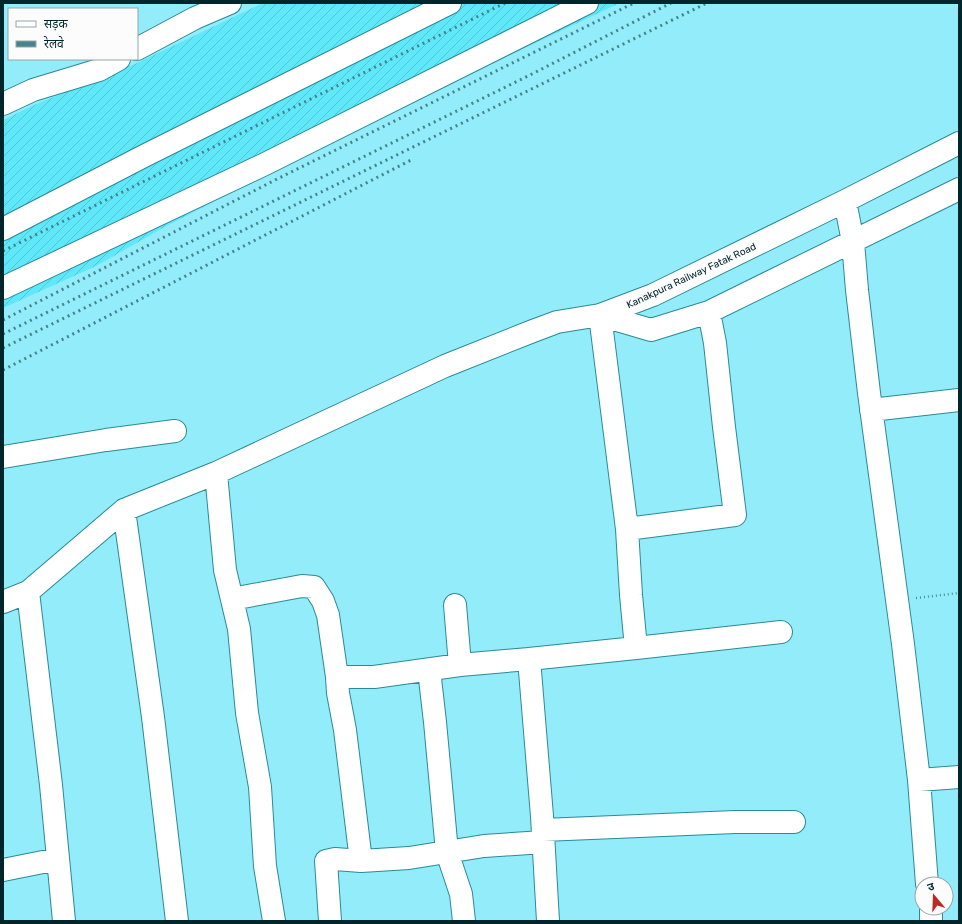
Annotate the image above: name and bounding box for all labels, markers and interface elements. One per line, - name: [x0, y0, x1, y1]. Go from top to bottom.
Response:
- legend: [8, 8, 138, 60]
- text: सड़क: [44, 17, 69, 31]
- text: रेलवे: [44, 36, 64, 51]
- street label: Kanakpura Railway Fatak Road: [625, 241, 758, 311]
- north arrow: [914, 876, 954, 916]
- text: उ: [926, 880, 937, 894]

